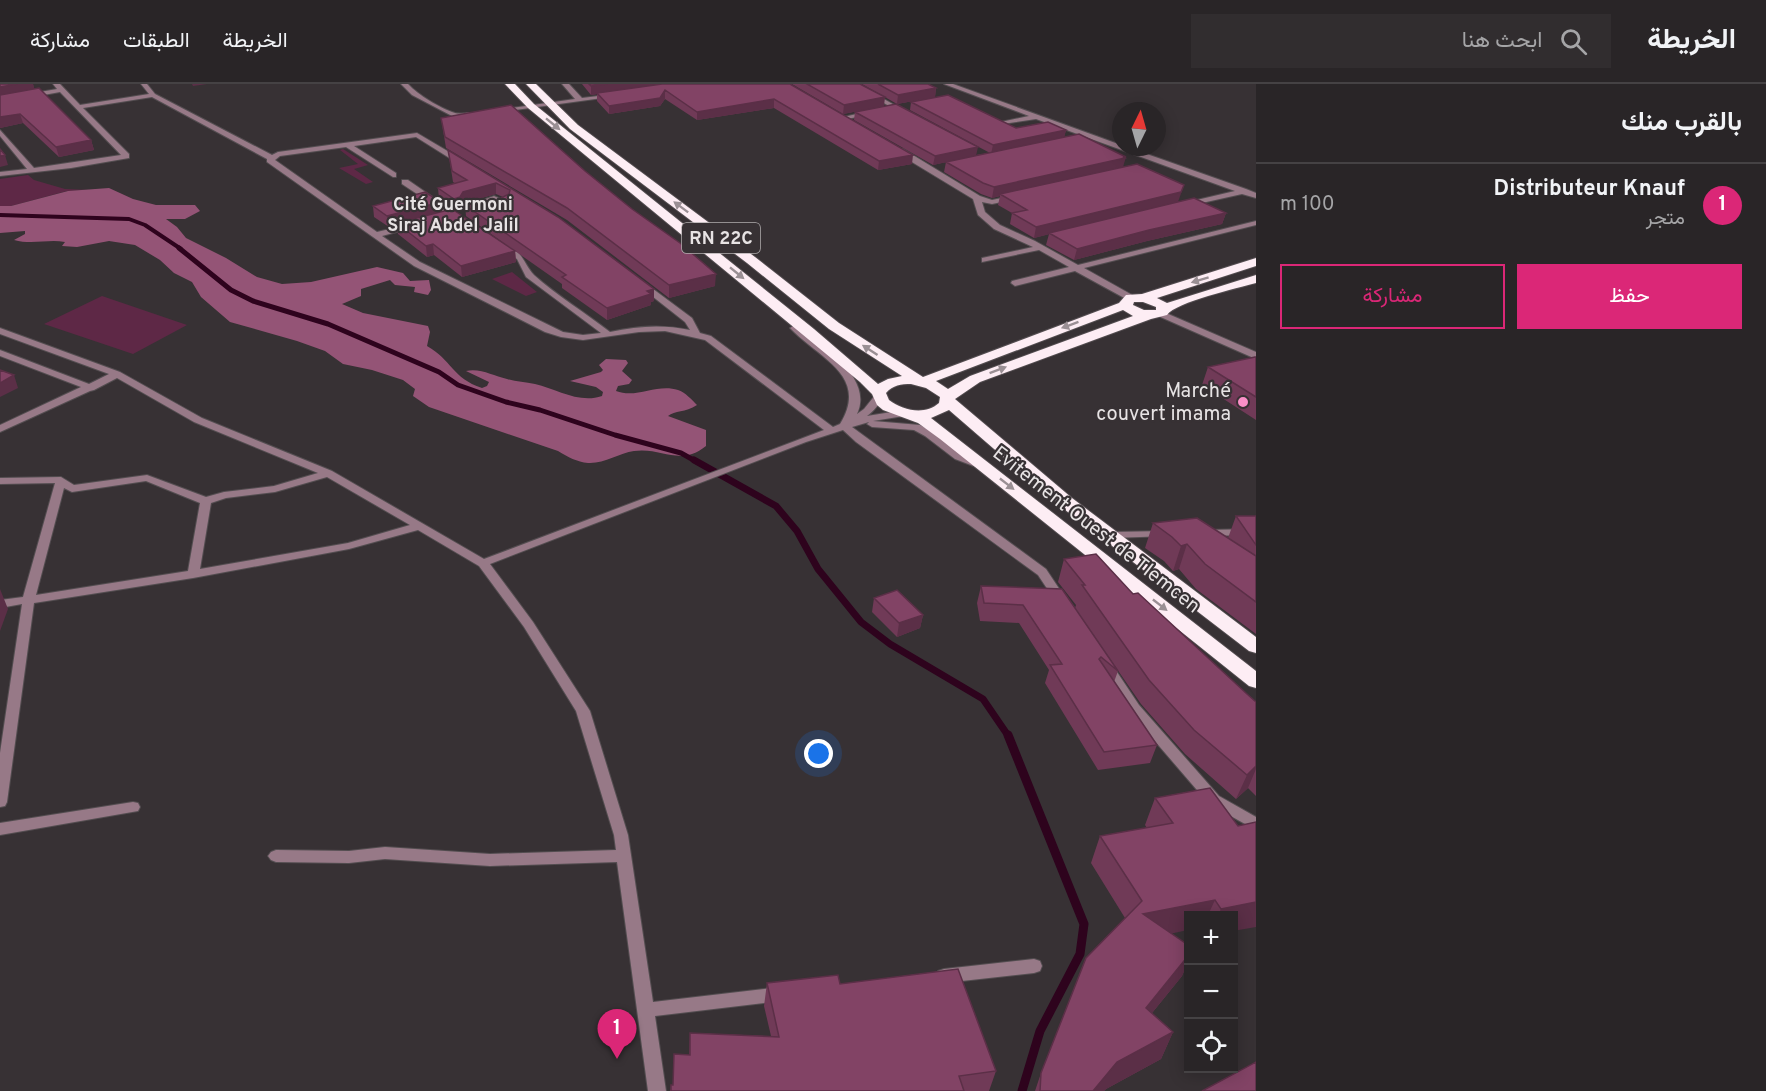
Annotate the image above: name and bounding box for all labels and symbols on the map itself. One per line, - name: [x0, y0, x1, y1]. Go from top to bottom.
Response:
- north arrow: [1112, 102, 1166, 156]
- one-way arrow: [545, 117, 561, 130]
- district label: Cité Guermoni Siraj Abdel Jalil: [387, 194, 519, 238]
- one-way arrow: [673, 201, 689, 214]
- road number: RN 22C: [682, 223, 760, 253]
- one-way arrow: [729, 267, 745, 280]
- one-way arrow: [1191, 276, 1209, 285]
- one-way arrow: [1061, 321, 1079, 331]
- one-way arrow: [862, 345, 878, 356]
- one-way arrow: [989, 365, 1007, 374]
- place label: Marché couvert imama: [1096, 379, 1231, 428]
- marker: Marché couvert imama: [1236, 395, 1250, 409]
- street label: Evitement Ouest de Tlemcen: [986, 441, 1205, 620]
- one-way arrow: [999, 478, 1014, 490]
- one-way arrow: [1152, 599, 1167, 611]
- your location: [804, 739, 833, 768]
- pin: 1: [598, 1010, 636, 1059]

